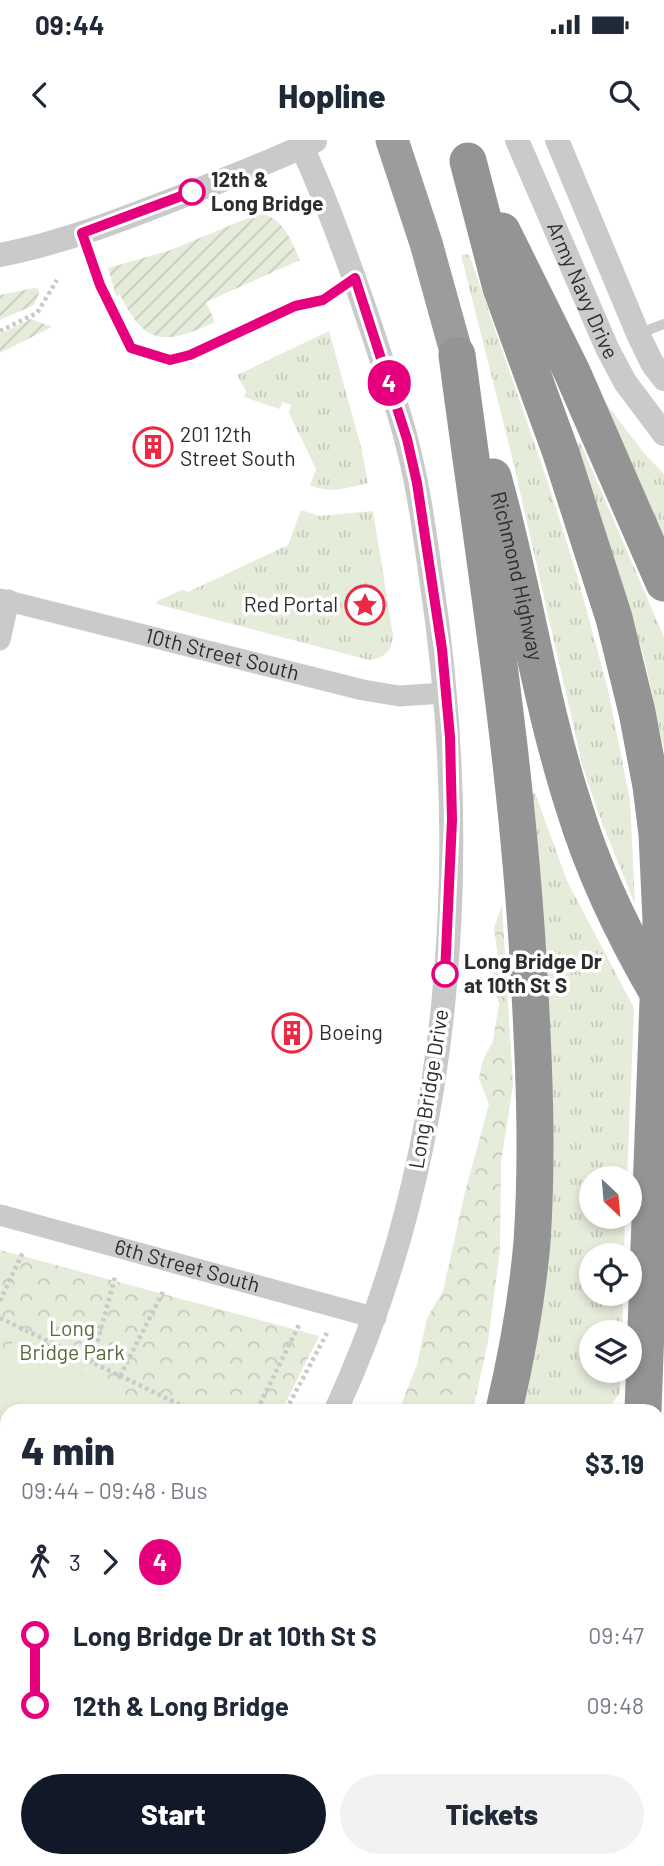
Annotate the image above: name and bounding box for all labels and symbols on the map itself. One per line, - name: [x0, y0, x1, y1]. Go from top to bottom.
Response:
- place label: 12th & Long Bridge: [211, 166, 324, 215]
- marker: 12th & Long Bridge: [179, 179, 205, 205]
- street label: Army Navy Drive: [543, 217, 624, 363]
- line badge: 4: [366, 360, 412, 406]
- place label: 201 12th Street South: [180, 421, 295, 470]
- building icon: 201 12th Street South: [132, 426, 174, 468]
- street label: Richmond Highway: [487, 488, 550, 663]
- place icon: Red Portal: [344, 584, 386, 626]
- place label: Red Portal: [244, 591, 338, 616]
- street label: 10th Street South: [143, 622, 302, 685]
- place label: Long Bridge Dr at 10th St S: [464, 948, 602, 997]
- marker: Long Bridge Dr at 10th St S: [432, 961, 458, 987]
- street label: Long Bridge Drive: [403, 1007, 452, 1170]
- building icon: Boeing: [271, 1012, 313, 1054]
- place label: Boeing: [319, 1019, 383, 1044]
- north arrow: [579, 1166, 642, 1228]
- street label: 6th Street South: [112, 1233, 263, 1297]
- park label: Long Bridge Park: [19, 1315, 125, 1364]

